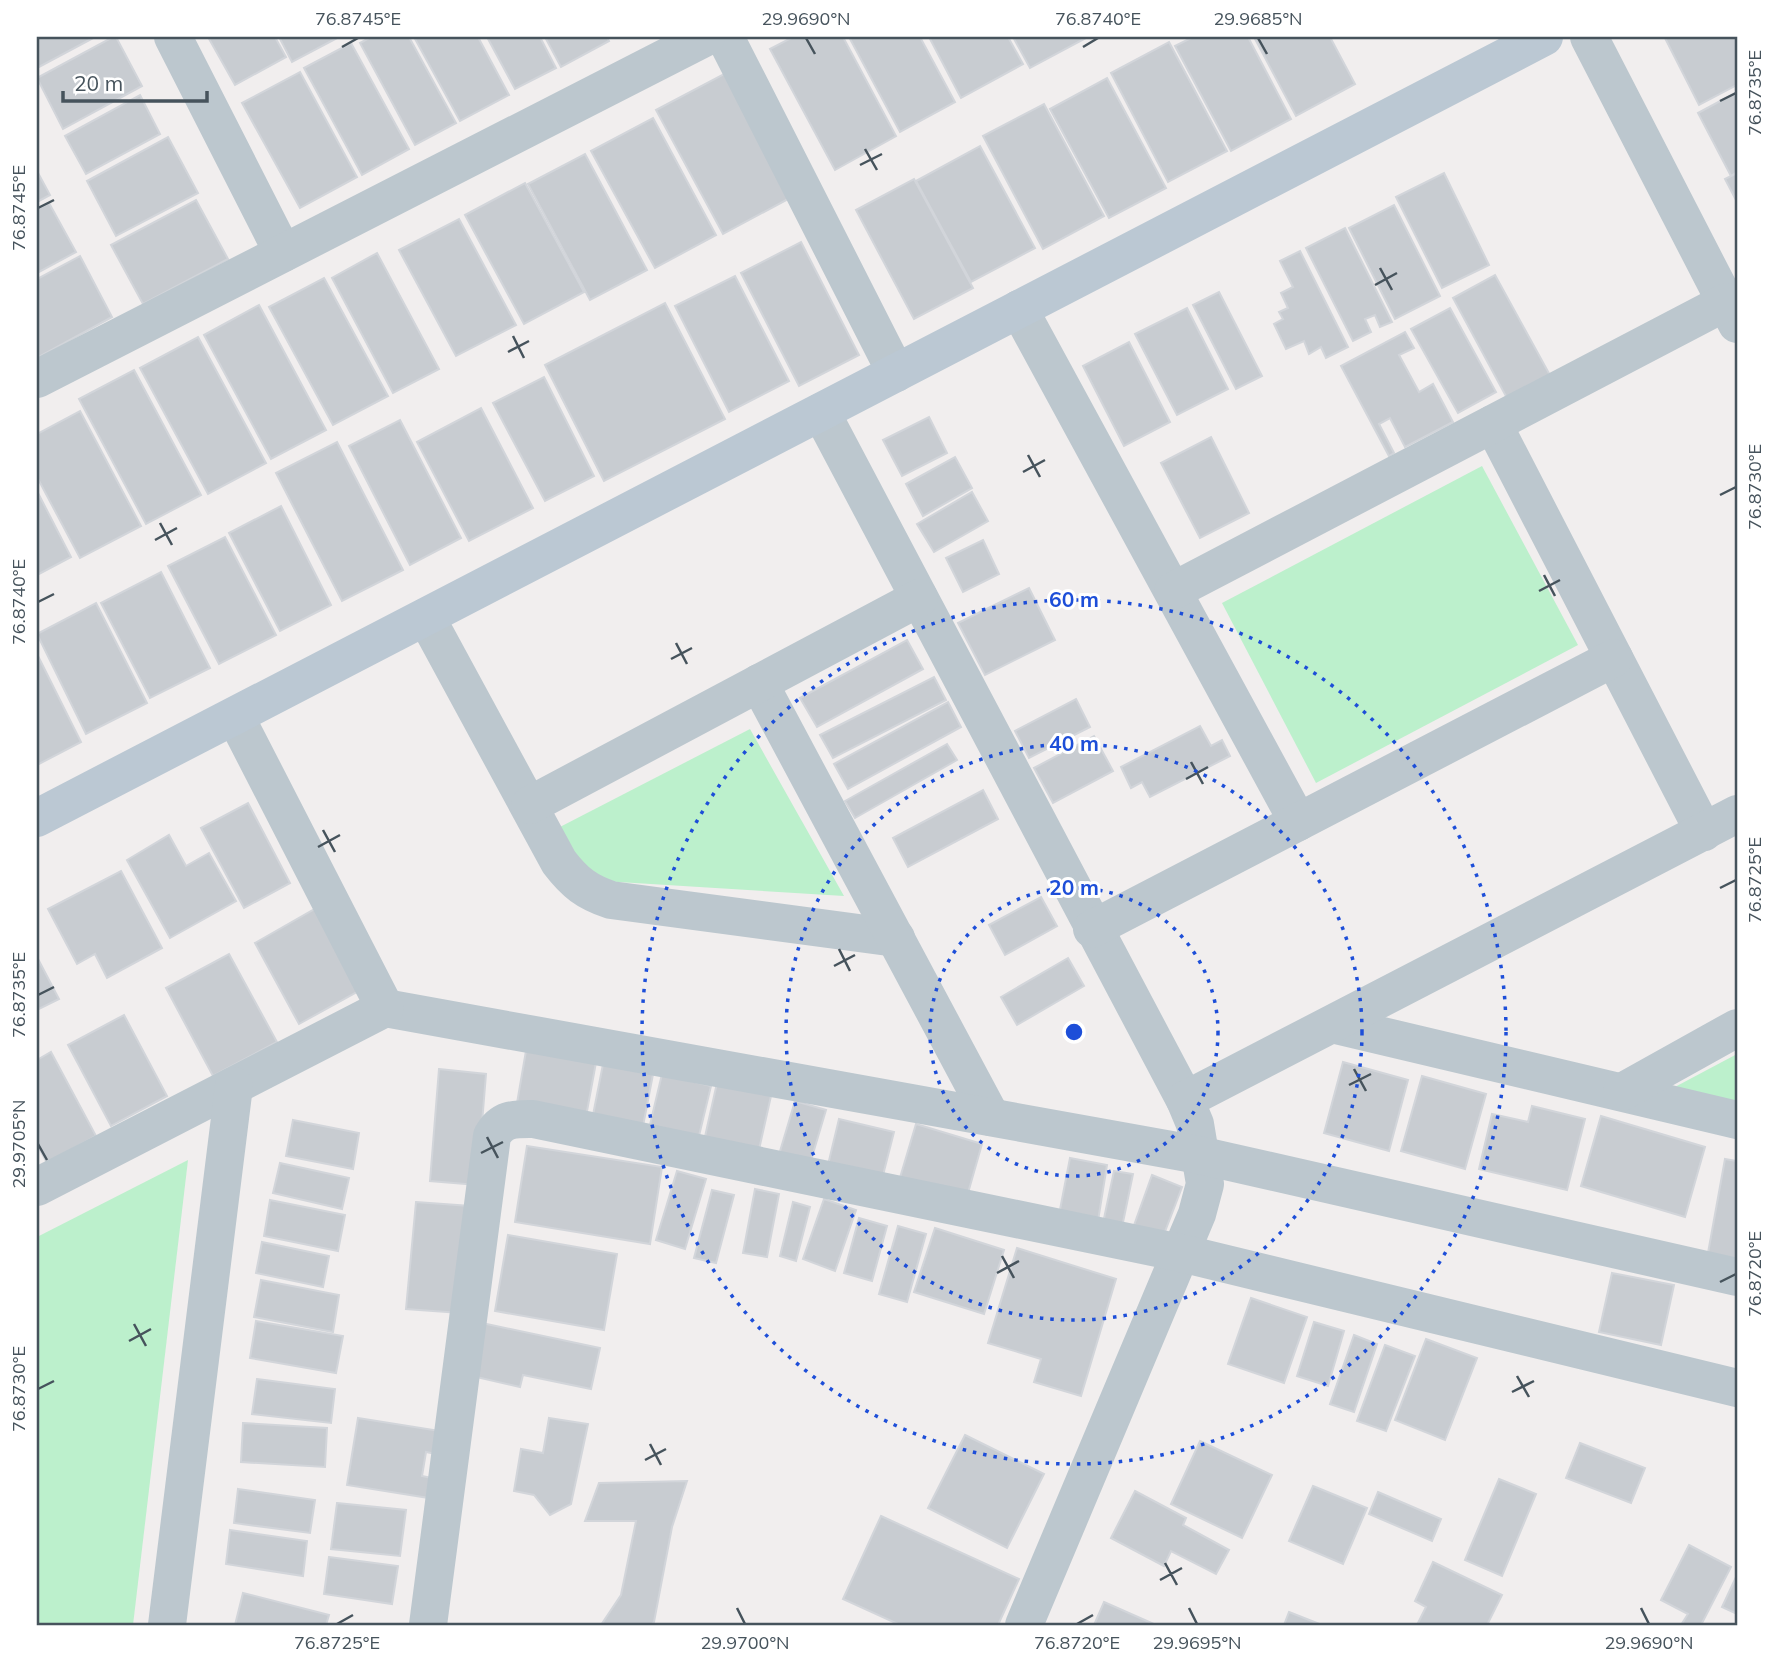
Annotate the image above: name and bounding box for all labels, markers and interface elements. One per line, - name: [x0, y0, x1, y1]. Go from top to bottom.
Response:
- text: 76.8745°E: [315, 7, 401, 30]
- text: 29.9690°N: [761, 7, 851, 30]
- text: 76.8740°E: [1055, 7, 1141, 30]
- text: 29.9685°N: [1213, 7, 1303, 30]
- text: 76.8735°E: [1743, 50, 1766, 136]
- scale bar: [63, 60, 206, 104]
- text: 20 m: [74, 70, 123, 96]
- text: 76.8745°E: [7, 165, 30, 251]
- text: 76.8730°E: [1743, 444, 1766, 530]
- text: 76.8740°E: [7, 559, 30, 645]
- text: 60 m: [1049, 586, 1099, 612]
- text: 40 m: [1049, 730, 1099, 756]
- text: 76.8725°E: [1743, 837, 1766, 923]
- text: 20 m: [1049, 874, 1099, 900]
- text: 76.8735°E: [7, 952, 30, 1038]
- centre of rings: [1062, 1020, 1086, 1044]
- text: 29.9705°N: [7, 1099, 30, 1189]
- text: 76.8720°E: [1743, 1231, 1766, 1317]
- text: 76.8730°E: [7, 1346, 30, 1432]
- text: 76.8725°E: [294, 1631, 380, 1654]
- text: 29.9700°N: [700, 1631, 790, 1654]
- text: 76.8720°E: [1034, 1631, 1120, 1654]
- text: 29.9695°N: [1152, 1631, 1242, 1654]
- text: 29.9690°N: [1604, 1631, 1694, 1654]

